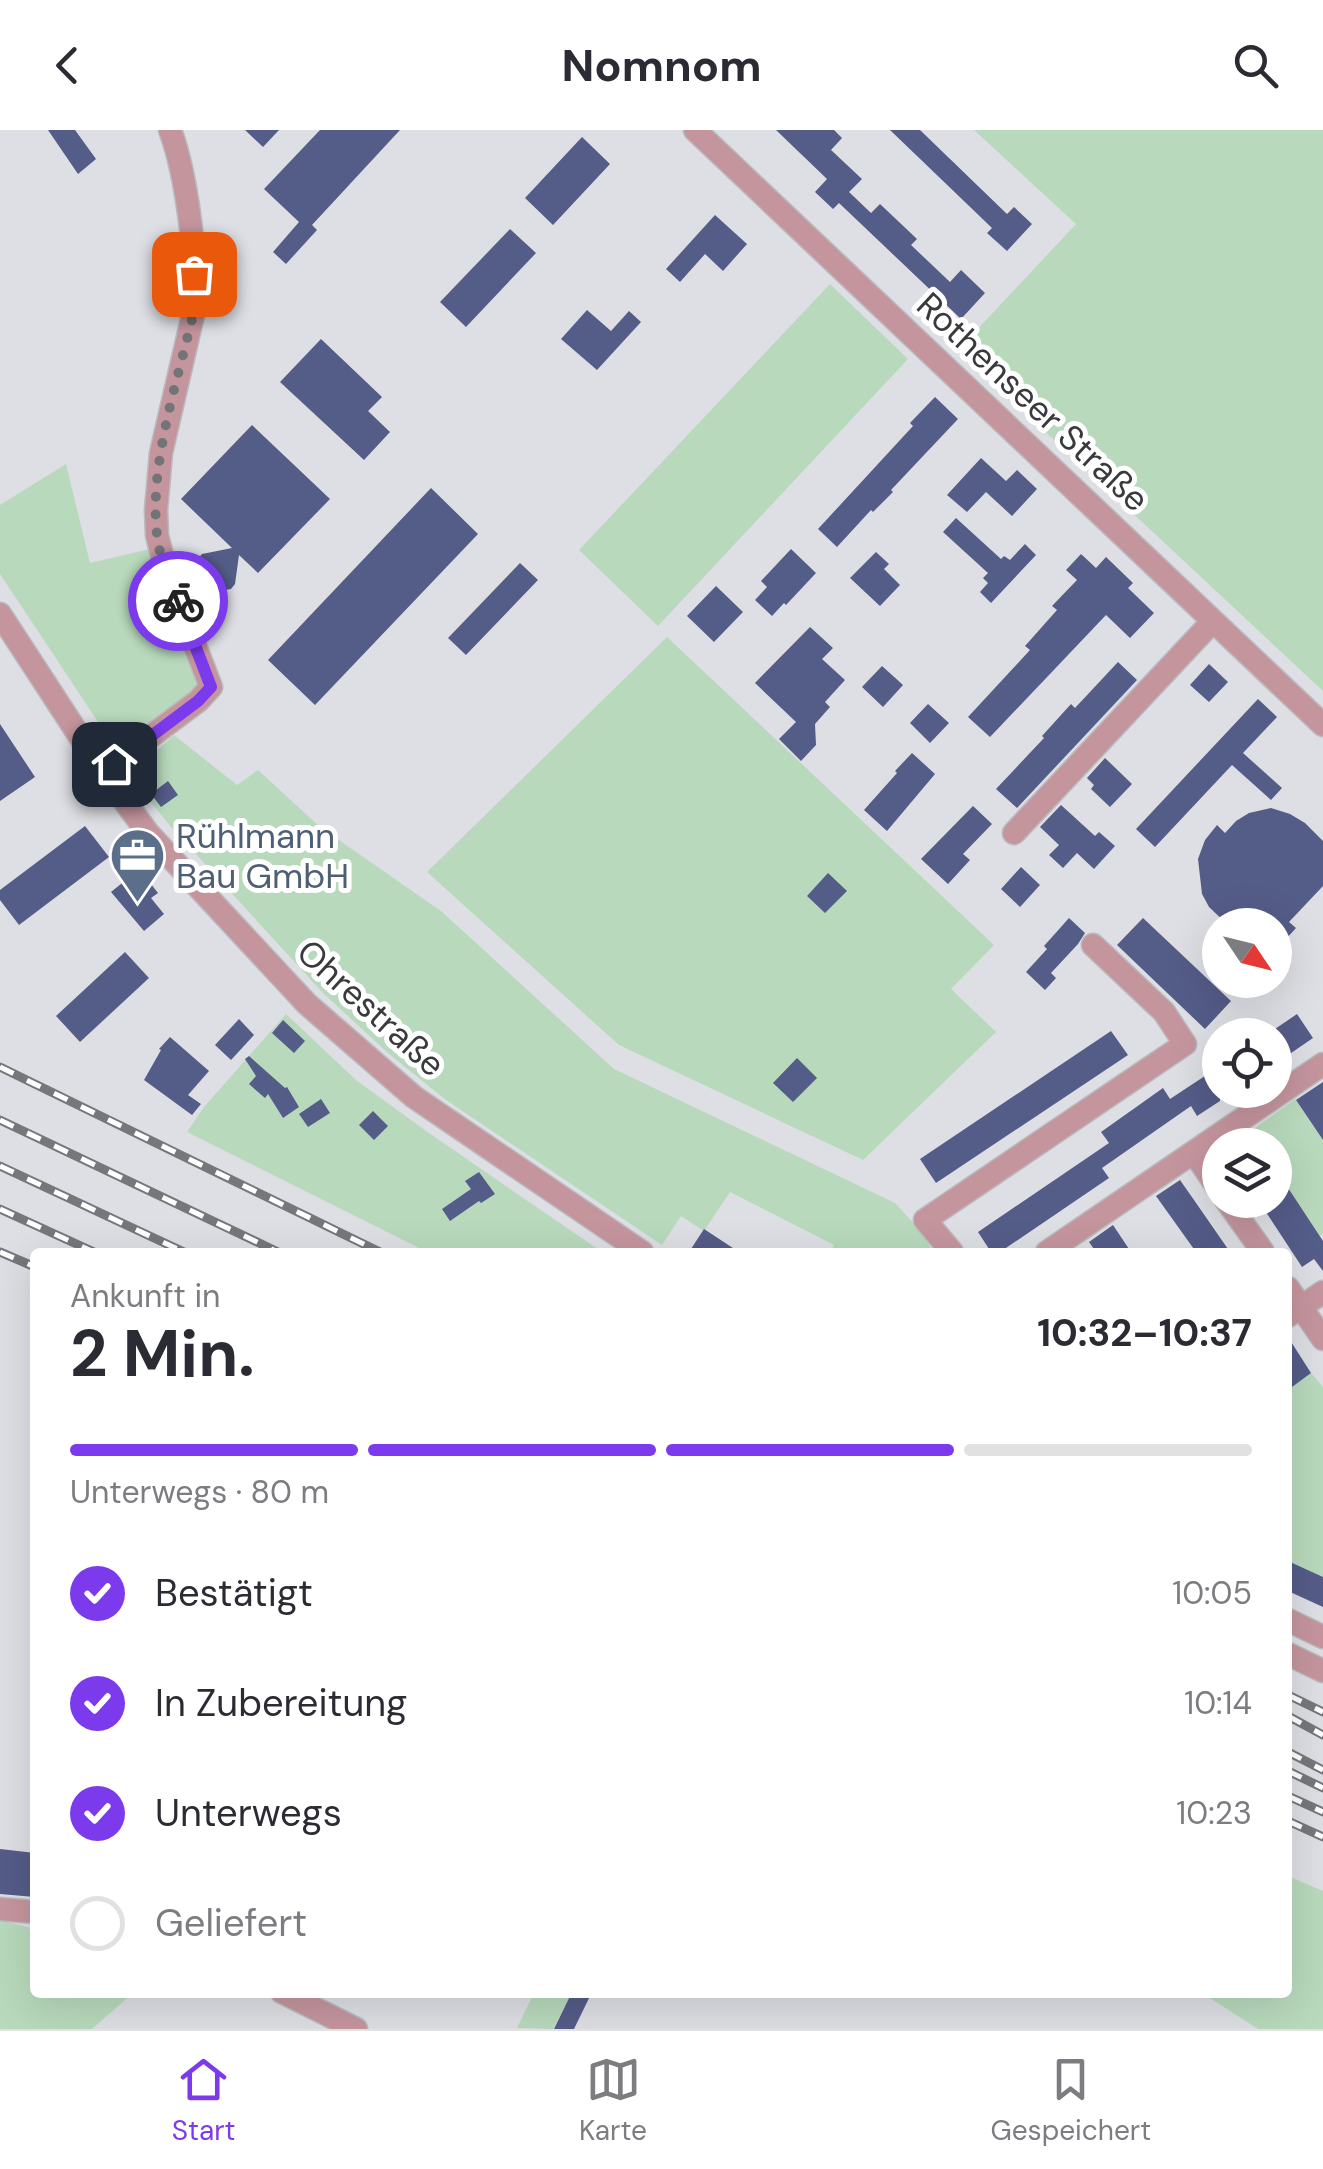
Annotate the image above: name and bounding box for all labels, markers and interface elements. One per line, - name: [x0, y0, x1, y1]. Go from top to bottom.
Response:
- text: Nomnom: [561, 36, 762, 95]
- icon: back: [40, 38, 95, 93]
- icon: search: [1228, 38, 1283, 93]
- pin: [152, 232, 237, 317]
- icon: bag: [167, 247, 222, 302]
- street label: Rothenseer Straße: [907, 282, 1159, 522]
- courier: [128, 551, 228, 651]
- icon: bike: [151, 574, 206, 629]
- pin: [72, 722, 157, 807]
- icon: home: [87, 737, 142, 792]
- place label: Rühlmann Bau GmbH: [176, 813, 349, 899]
- office icon: Rühlmann Bau GmbH: [107, 826, 167, 905]
- north arrow: [1202, 908, 1292, 998]
- map controls: [1202, 908, 1292, 1218]
- street label: Ohrestraße: [287, 929, 455, 1087]
- button: locate: [1202, 1018, 1292, 1108]
- button: layers: [1202, 1128, 1292, 1218]
- text: Ankunft in: [70, 1275, 220, 1317]
- text: 10:32–10:37: [1037, 1308, 1252, 1358]
- text: 2 Min.: [70, 1312, 255, 1396]
- text: Unterwegs · 80 m: [70, 1471, 329, 1513]
- icon: check: [70, 1566, 125, 1621]
- text: Bestätigt: [155, 1568, 313, 1618]
- text: 10:05: [1172, 1572, 1252, 1614]
- icon: check: [70, 1676, 125, 1731]
- text: In Zubereitung: [155, 1678, 407, 1728]
- text: 10:14: [1184, 1682, 1252, 1724]
- icon: check: [70, 1786, 125, 1841]
- text: Unterwegs: [155, 1788, 342, 1838]
- text: 10:23: [1176, 1792, 1252, 1834]
- text: Geliefert: [155, 1898, 307, 1948]
- tab: Start: [172, 2052, 236, 2149]
- tab: Karte: [579, 2052, 647, 2149]
- tab: Gespeichert: [990, 2052, 1151, 2149]

